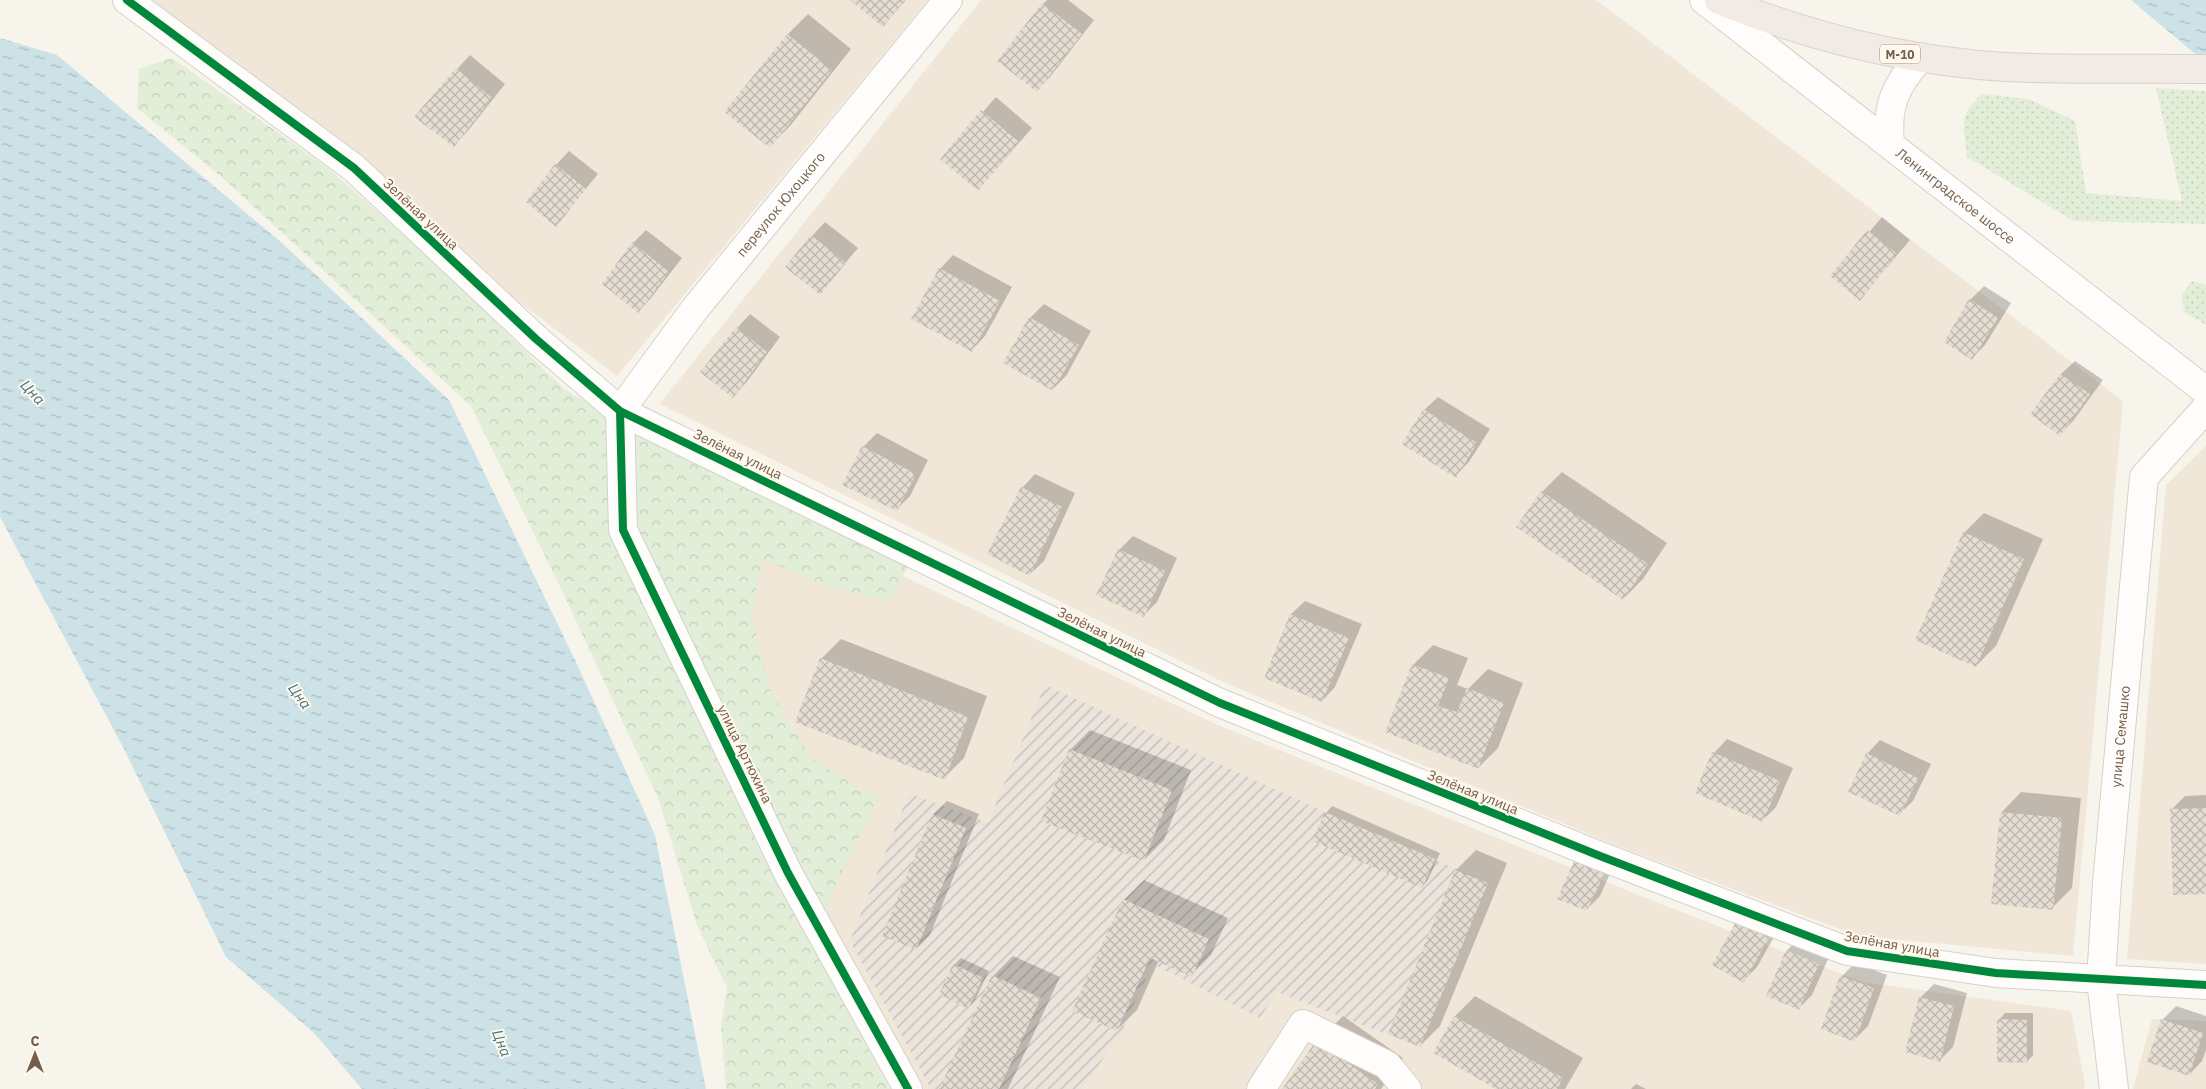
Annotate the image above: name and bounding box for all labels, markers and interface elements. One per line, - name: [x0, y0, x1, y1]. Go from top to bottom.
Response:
- road number: М-10: [1880, 44, 1920, 64]
- street label: Ленинградское шоссе: [1892, 144, 2019, 248]
- street label: переулок Юхоцкого: [732, 148, 829, 260]
- street label: Зелёная улица: [379, 174, 463, 254]
- water label: Цна: [17, 375, 50, 409]
- street label: Зелёная улица: [691, 425, 786, 484]
- street label: Зелёная улица: [1055, 603, 1150, 662]
- water label: Цна: [284, 679, 316, 713]
- street label: улица Семашко: [2107, 685, 2134, 788]
- street label: улица Артюхина: [713, 702, 777, 807]
- street label: Зелёная улица: [1425, 766, 1522, 819]
- street label: Зелёная улица: [1843, 927, 1942, 961]
- water label: Цна: [488, 1027, 516, 1060]
- north arrow: [10, 1029, 60, 1079]
- text: С: [30, 1032, 40, 1050]

